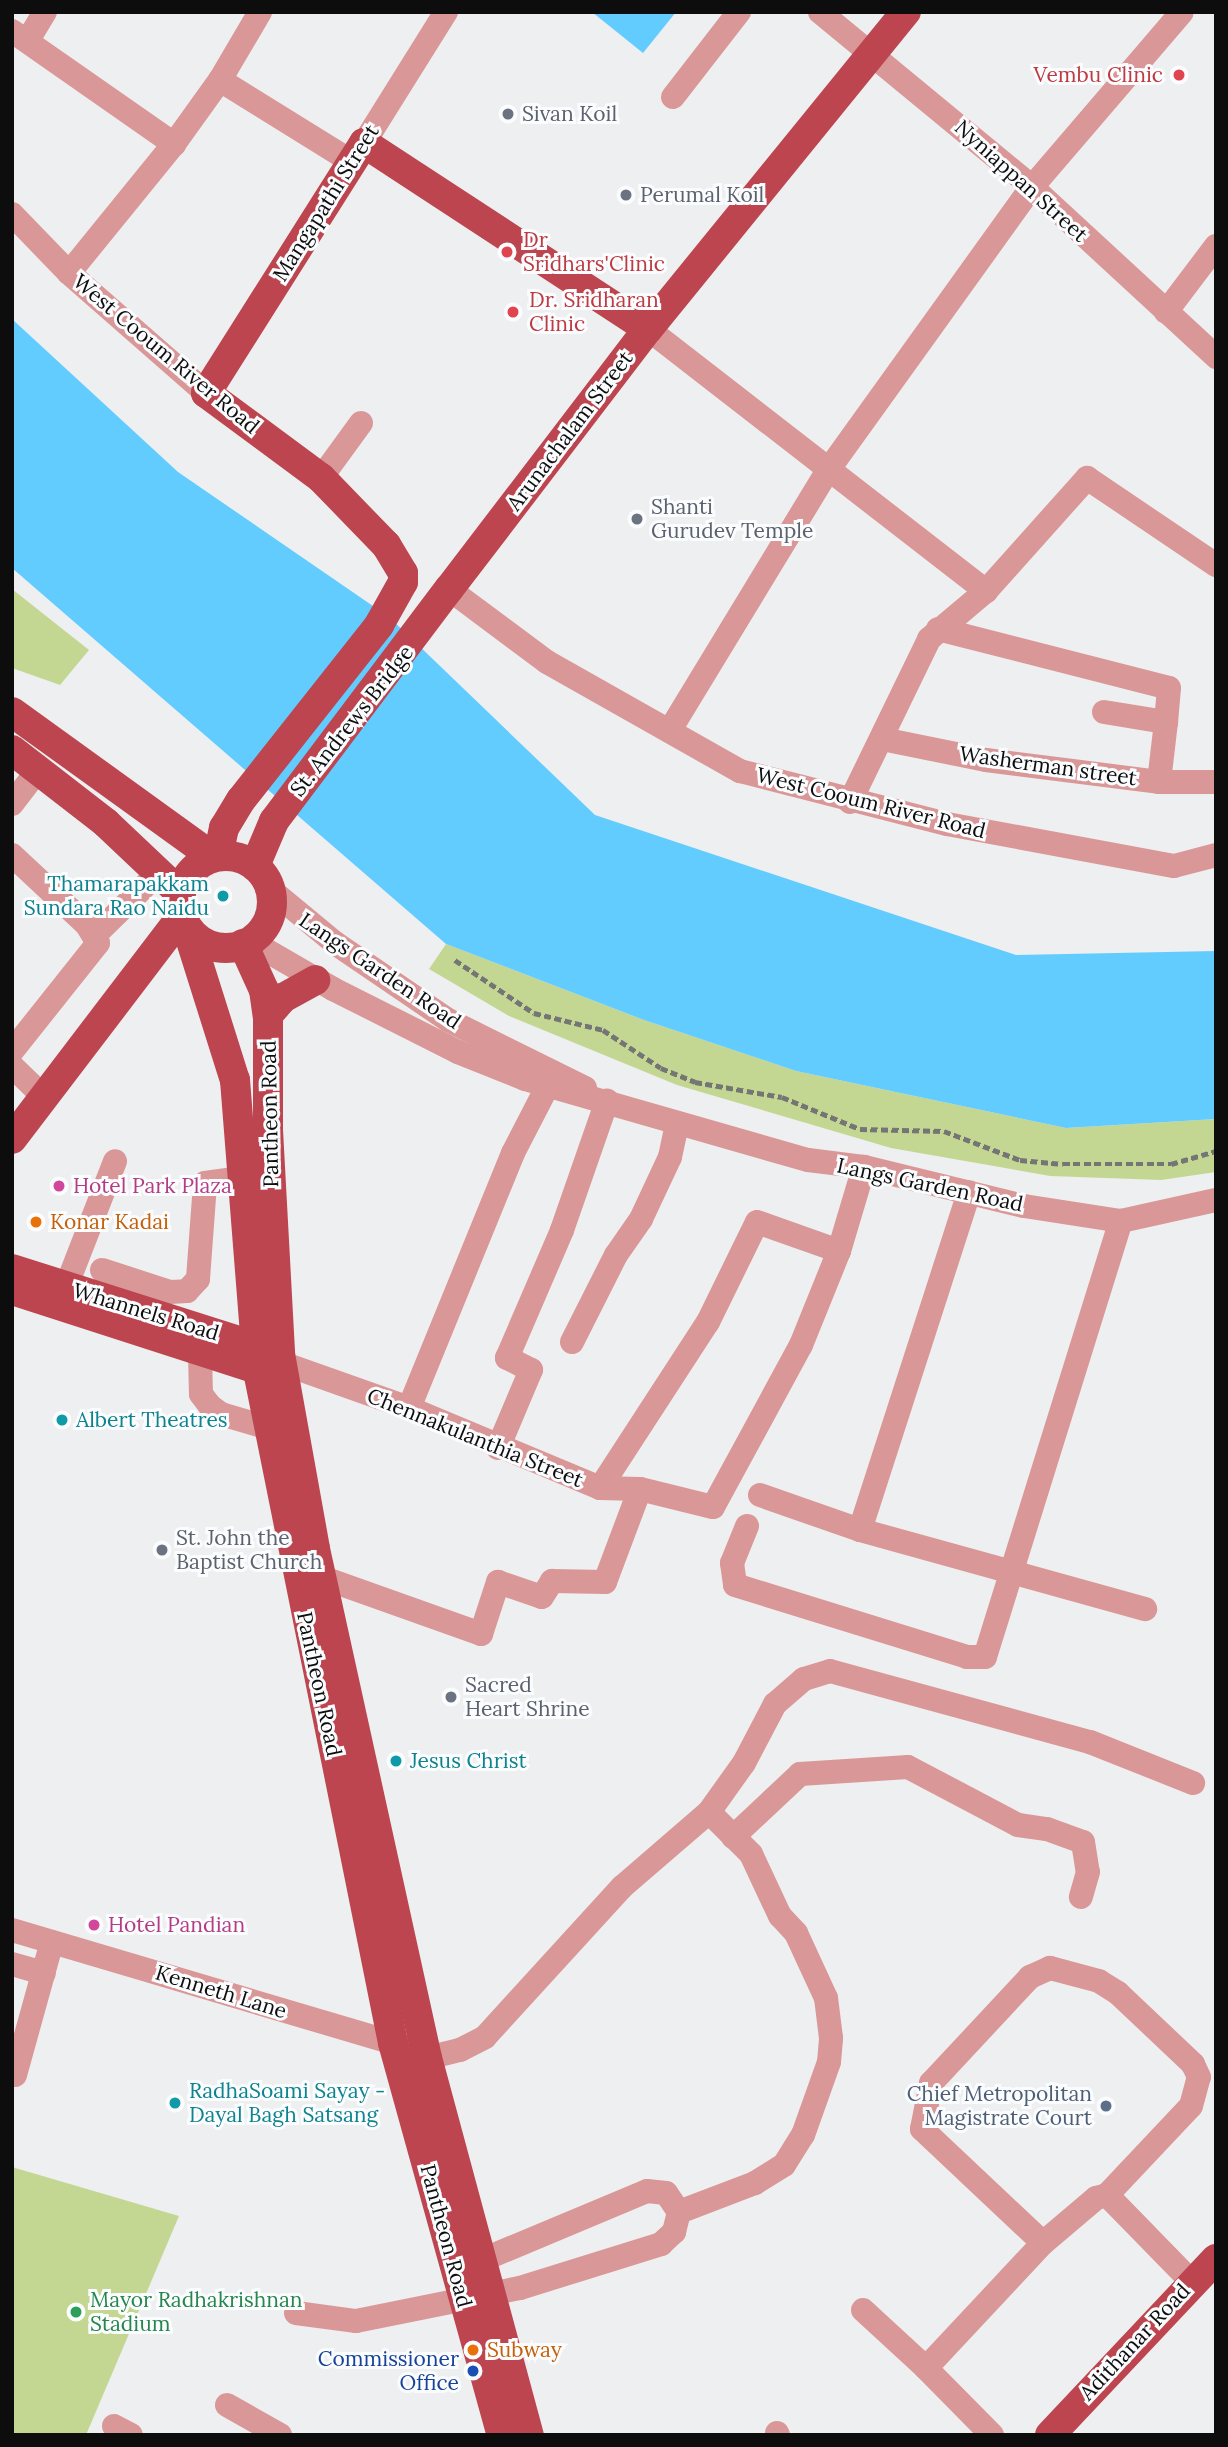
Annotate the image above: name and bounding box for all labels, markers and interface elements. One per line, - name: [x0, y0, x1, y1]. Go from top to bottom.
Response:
- place label: Vembu Clinic: [1034, 62, 1163, 88]
- marker: Vembu Clinic: [1169, 65, 1189, 85]
- place label: Sivan Koil: [522, 101, 617, 127]
- marker: Sivan Koil: [500, 106, 516, 122]
- street label: Nyniappan Street: [949, 115, 1093, 247]
- street label: Mangapathi Street: [268, 120, 384, 286]
- place label: Perumal Koil: [640, 182, 764, 208]
- marker: Perumal Koil: [618, 187, 634, 203]
- place label: Dr Sridhars'Clinic: [523, 227, 665, 277]
- marker: Dr Sridhars'Clinic: [497, 242, 517, 262]
- street label: West Cooum River Road: [68, 269, 264, 439]
- place label: Dr. Sridharan Clinic: [529, 287, 659, 337]
- marker: Dr. Sridharan Clinic: [503, 302, 523, 322]
- street label: Arunachalam Street: [502, 346, 638, 516]
- place label: Shanti Gurudev Temple: [651, 494, 813, 544]
- marker: Shanti Gurudev Temple: [629, 511, 645, 527]
- street label: St. Andrews Bridge: [285, 640, 419, 802]
- street label: Washerman street: [958, 741, 1138, 791]
- street label: West Cooum River Road: [754, 762, 988, 844]
- place label: Thamarapakkam Sundara Rao Naidu: [24, 871, 209, 921]
- marker: Thamarapakkam Sundara Rao Naidu: [215, 888, 231, 904]
- street label: Langs Garden Road: [294, 908, 466, 1034]
- street label: Pantheon Road: [256, 1040, 284, 1188]
- street label: Langs Garden Road: [835, 1153, 1025, 1217]
- place label: Hotel Park Plaza: [73, 1173, 232, 1199]
- marker: Hotel Park Plaza: [51, 1178, 67, 1194]
- place label: Konar Kadai: [50, 1209, 169, 1235]
- marker: Konar Kadai: [28, 1214, 44, 1230]
- street label: Whannels Road: [70, 1278, 222, 1346]
- street label: Chennakulanthia Street: [363, 1383, 587, 1493]
- place label: Albert Theatres: [76, 1407, 228, 1433]
- marker: Albert Theatres: [54, 1412, 70, 1428]
- place label: St. John the Baptist Church: [176, 1525, 322, 1575]
- marker: St. John the Baptist Church: [154, 1542, 170, 1558]
- street label: Pantheon Road: [291, 1609, 347, 1759]
- place label: Sacred Heart Shrine: [465, 1672, 590, 1722]
- marker: Sacred Heart Shrine: [443, 1689, 459, 1705]
- place label: Jesus Christ: [410, 1748, 527, 1774]
- marker: Jesus Christ: [388, 1753, 404, 1769]
- place label: Hotel Pandian: [108, 1912, 245, 1938]
- marker: Hotel Pandian: [86, 1917, 102, 1933]
- street label: Kenneth Lane: [152, 1960, 290, 2024]
- place label: RadhaSoami Sayay - Dayal Bagh Satsang: [189, 2078, 385, 2128]
- place label: Chief Metropolitan Magistrate Court: [907, 2081, 1092, 2131]
- marker: RadhaSoami Sayay - Dayal Bagh Satsang: [167, 2095, 183, 2111]
- marker: Chief Metropolitan Magistrate Court: [1098, 2098, 1114, 2114]
- street label: Pantheon Road: [415, 2162, 477, 2310]
- street label: Adithanar Road: [1074, 2278, 1196, 2406]
- place label: Mayor Radhakrishnan Stadium: [90, 2287, 303, 2337]
- marker: Mayor Radhakrishnan Stadium: [68, 2304, 84, 2320]
- place label: Subway: [487, 2337, 562, 2363]
- marker: Subway: [465, 2342, 481, 2358]
- place label: Commissioner Office: [318, 2346, 459, 2396]
- marker: Commissioner Office: [465, 2363, 481, 2379]

